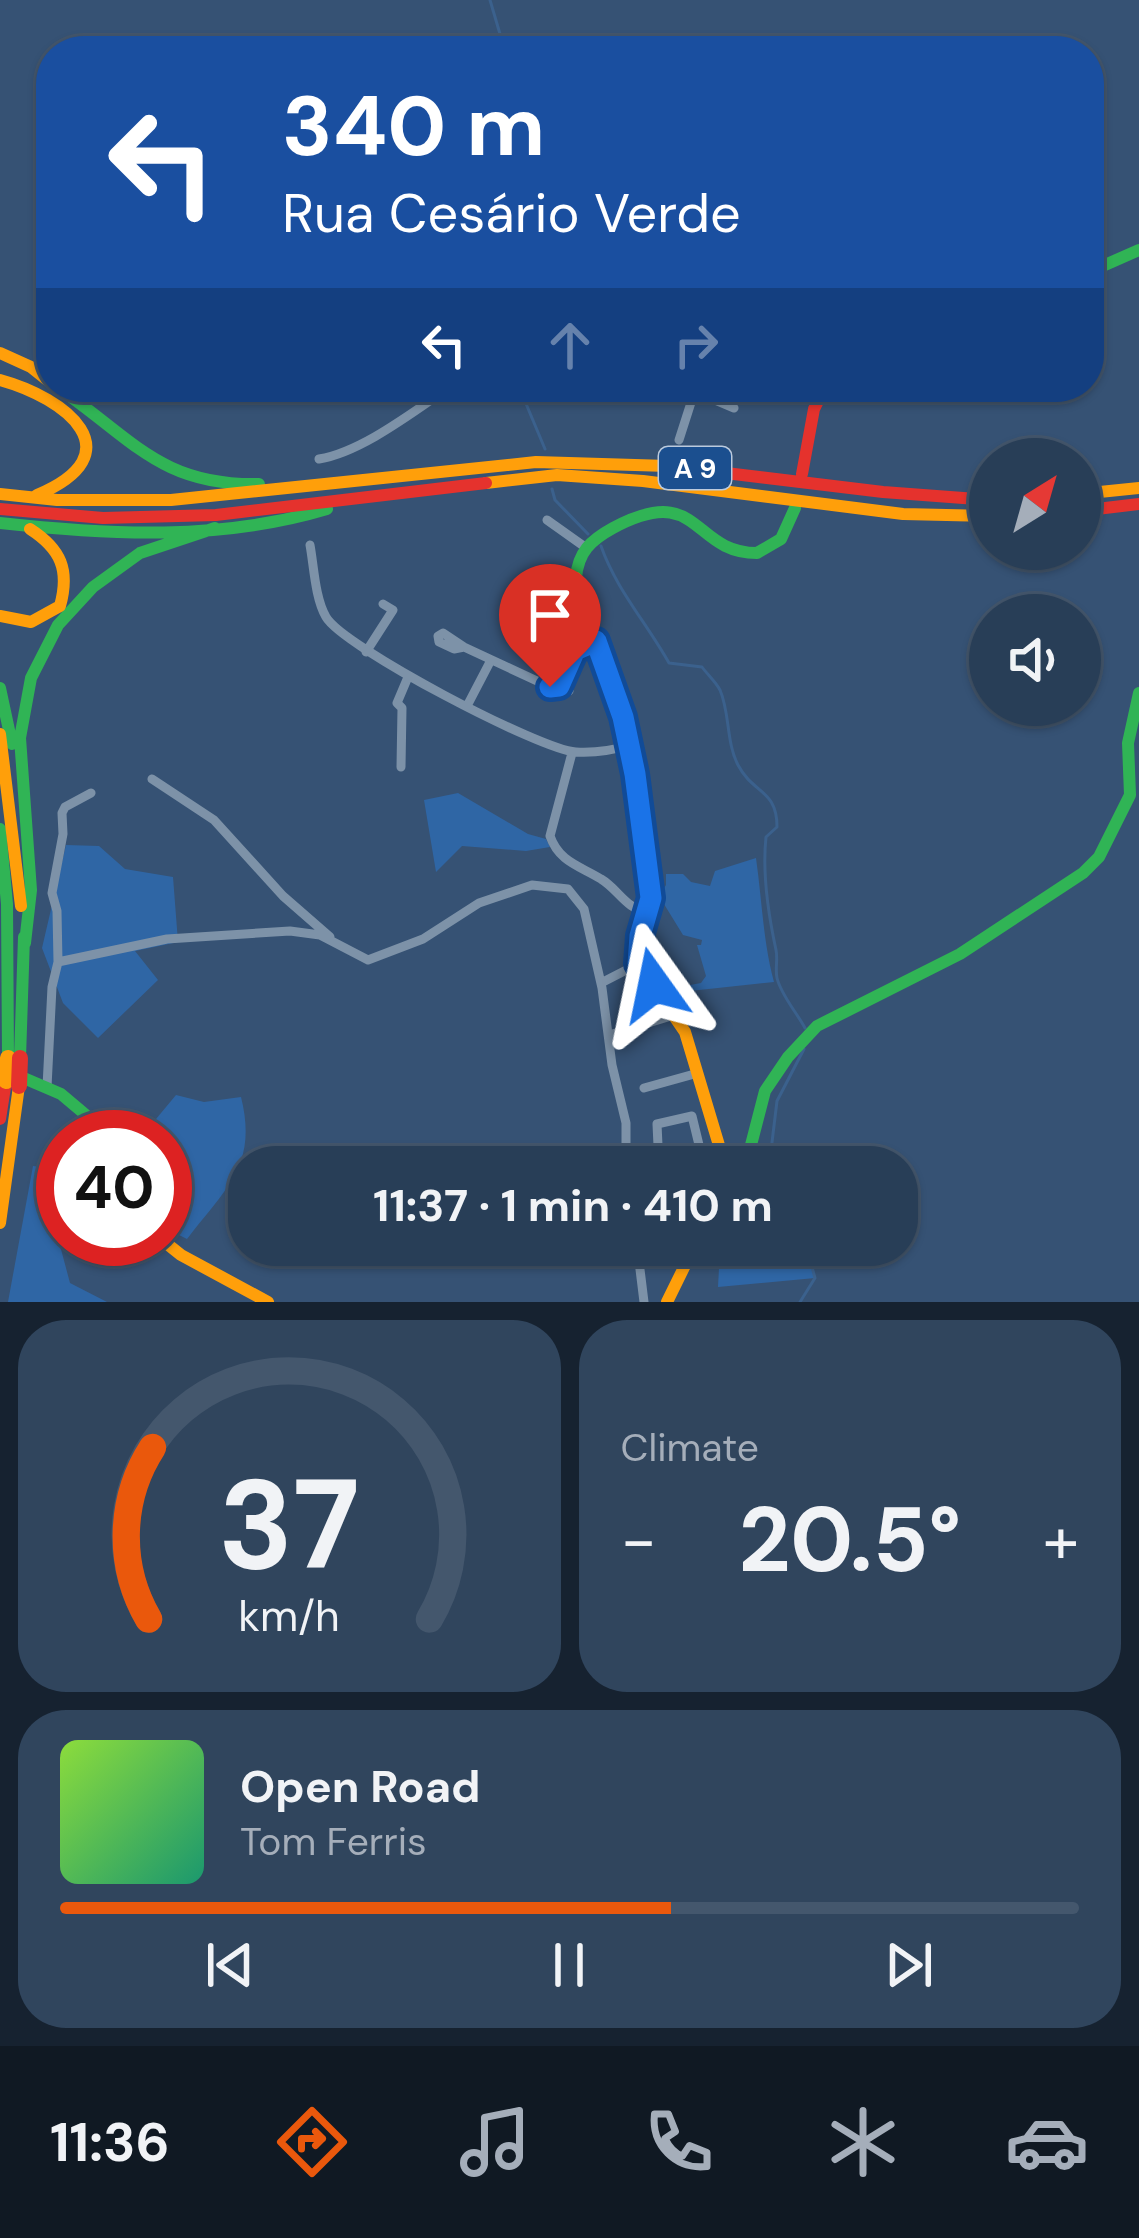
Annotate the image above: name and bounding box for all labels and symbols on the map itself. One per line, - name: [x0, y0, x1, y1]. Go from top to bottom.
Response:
- north arrow: [969, 438, 1101, 570]
- road number: A 9: [659, 447, 731, 489]
- pin: [499, 564, 601, 687]
- position arrow: [591, 922, 717, 1048]
- speed limit sign: 40: [36, 1110, 192, 1266]

